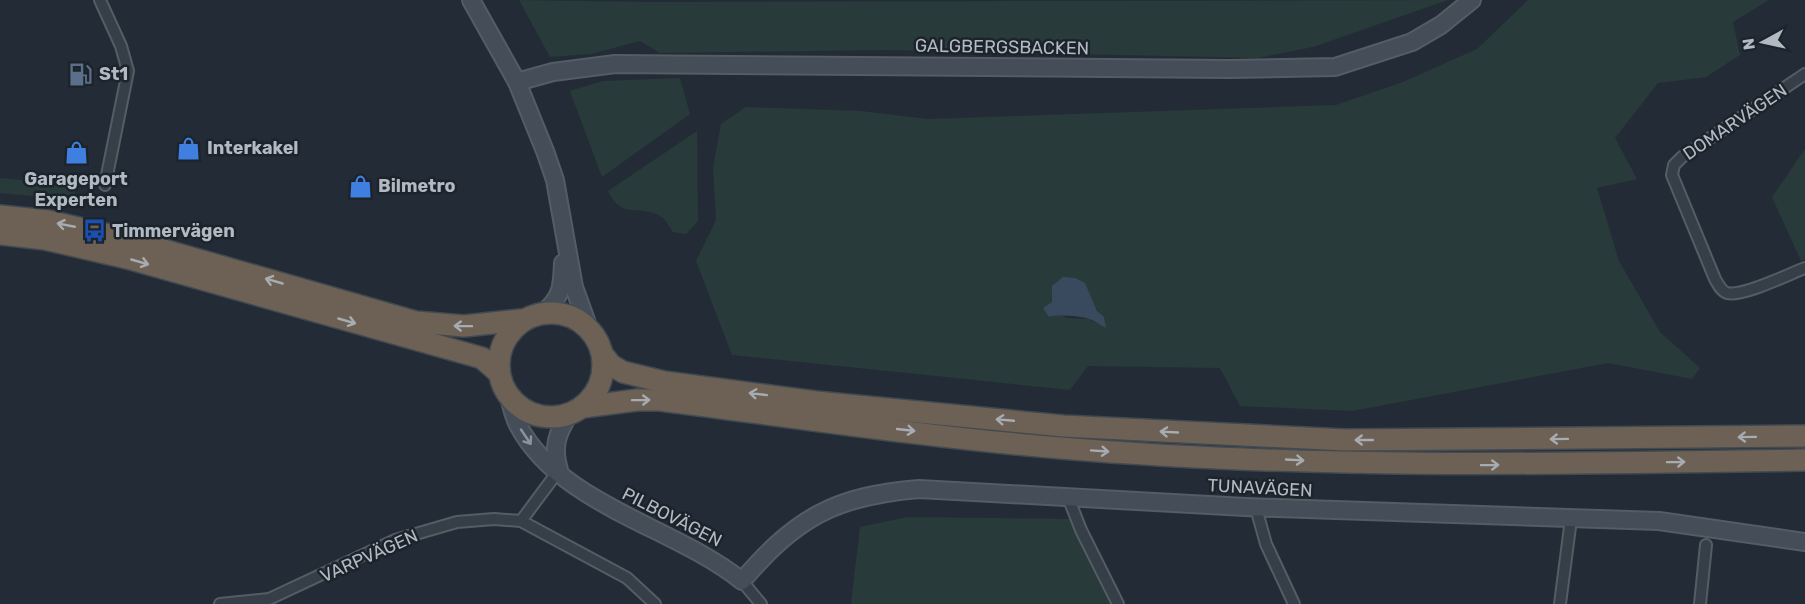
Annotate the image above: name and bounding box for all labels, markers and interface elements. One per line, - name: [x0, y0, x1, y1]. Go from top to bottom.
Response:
- north arrow: [1733, 12, 1793, 72]
- street label: GALGBERGSBACKEN: [915, 34, 1089, 60]
- text: N: [1738, 37, 1759, 51]
- fuel station icon: St1: [68, 61, 94, 87]
- place label: St1: [99, 63, 128, 85]
- street label: DOMARVÄGEN: [1679, 79, 1791, 165]
- shop icon: Interkakel: [176, 135, 202, 161]
- place label: Interkakel: [207, 137, 299, 159]
- shop icon: Garageport Experten: [63, 140, 89, 166]
- place label: Garageport Experten: [24, 168, 128, 211]
- shop icon: Bilmetro: [347, 173, 373, 199]
- place label: Bilmetro: [378, 175, 456, 197]
- bus stop icon: Timmervägen: [81, 218, 107, 244]
- one-way arrow: [56, 219, 76, 230]
- place label: Timmervägen: [112, 220, 235, 242]
- one-way arrow: [130, 257, 149, 268]
- one-way arrow: [265, 275, 284, 286]
- one-way arrow: [337, 316, 356, 327]
- one-way arrow: [453, 320, 473, 331]
- one-way arrow: [748, 389, 768, 400]
- one-way arrow: [630, 394, 650, 406]
- one-way arrow: [996, 414, 1015, 425]
- one-way arrow: [896, 425, 916, 436]
- one-way arrow: [1160, 426, 1180, 437]
- one-way arrow: [520, 428, 532, 444]
- one-way arrow: [1737, 431, 1757, 442]
- one-way arrow: [1355, 434, 1375, 446]
- one-way arrow: [1550, 434, 1570, 445]
- one-way arrow: [1090, 445, 1110, 456]
- one-way arrow: [1285, 454, 1305, 465]
- one-way arrow: [1665, 456, 1685, 468]
- one-way arrow: [1480, 459, 1500, 470]
- street label: TUNAVÄGEN: [1207, 474, 1313, 502]
- street label: PILBOVÄGEN: [619, 482, 725, 552]
- street label: VARPVÄGEN: [317, 525, 421, 587]

